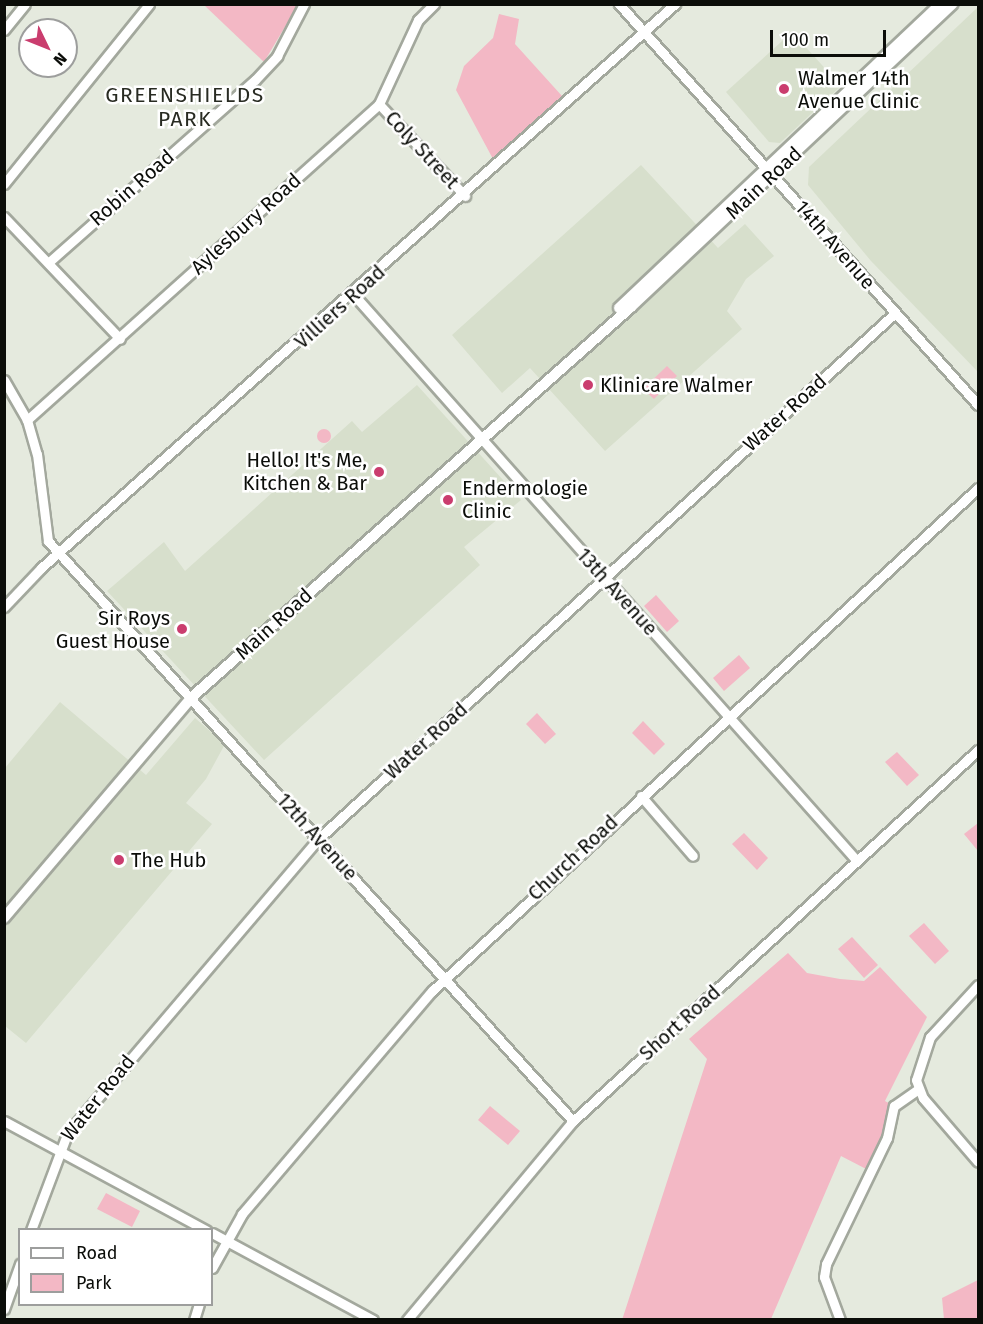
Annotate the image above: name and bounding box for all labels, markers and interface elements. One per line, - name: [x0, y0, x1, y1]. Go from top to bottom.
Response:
- north arrow: [18, 18, 78, 78]
- scale bar: [773, 18, 888, 56]
- text: 100 m: [781, 29, 829, 51]
- text: N: [50, 49, 71, 70]
- place label: Walmer 14th Avenue Clinic: [798, 66, 919, 113]
- marker: Walmer 14th Avenue Clinic: [775, 80, 793, 98]
- district label: GREENSHIELDS PARK: [105, 82, 265, 132]
- street label: Coly Street: [380, 106, 464, 194]
- street label: Main Road: [721, 142, 807, 224]
- street label: Robin Road: [85, 145, 179, 231]
- street label: Aylesbury Road: [186, 168, 306, 280]
- street label: 14th Avenue: [790, 196, 880, 294]
- street label: Villiers Road: [290, 260, 390, 354]
- street label: Water Road: [738, 369, 832, 457]
- place label: Klinicare Walmer: [600, 373, 752, 397]
- marker: Klinicare Walmer: [581, 378, 595, 392]
- place label: Hello! It's Me, Kitchen & Bar: [243, 448, 367, 495]
- marker: Hello! It's Me, Kitchen & Bar: [372, 465, 386, 479]
- place label: Endermologie Clinic: [462, 476, 588, 523]
- marker: Endermologie Clinic: [439, 491, 457, 509]
- street label: 13th Avenue: [572, 543, 662, 641]
- street label: Main Road: [231, 583, 317, 665]
- place label: Sir Roys Guest House: [56, 606, 170, 653]
- marker: Sir Roys Guest House: [175, 622, 189, 636]
- street label: Water Road: [379, 697, 473, 785]
- street label: 12th Avenue: [272, 788, 362, 886]
- street label: Church Road: [523, 810, 623, 906]
- place label: The Hub: [131, 848, 206, 872]
- marker: The Hub: [112, 853, 126, 867]
- street label: Short Road: [635, 980, 725, 1066]
- street label: Water Road: [56, 1050, 140, 1146]
- legend: [18, 1228, 213, 1306]
- text: Road: [76, 1242, 118, 1264]
- text: Park: [76, 1272, 111, 1294]

